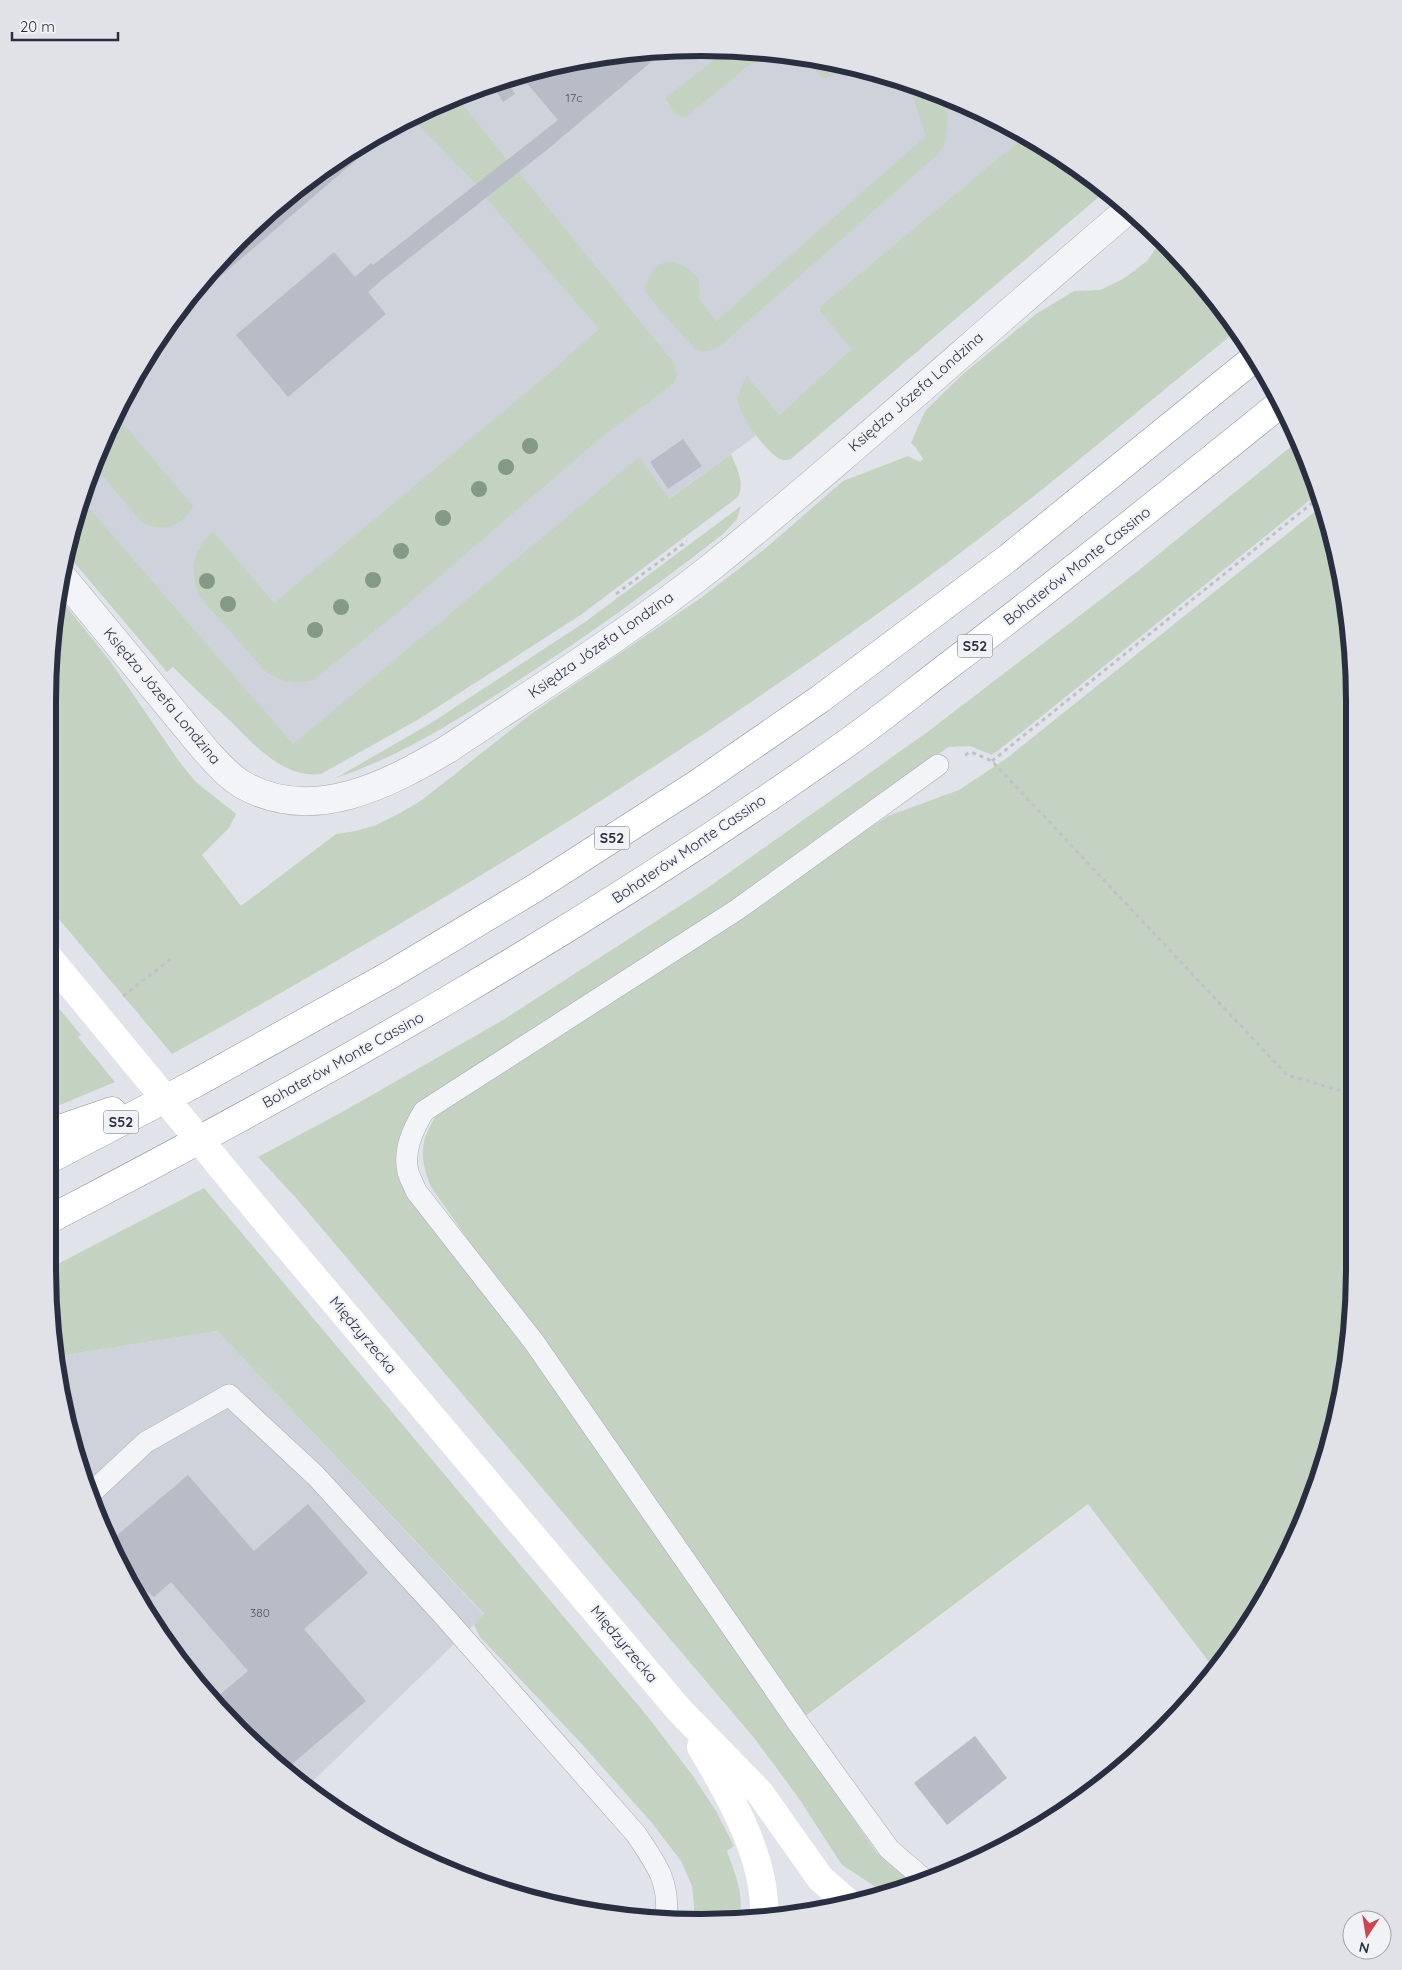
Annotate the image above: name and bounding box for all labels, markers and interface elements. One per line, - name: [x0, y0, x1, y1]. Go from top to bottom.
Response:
- scale bar: [12, 10, 119, 42]
- text: 20 m: [20, 17, 55, 36]
- house number: 17c: [566, 90, 582, 105]
- street label: Księdza Józefa Londzina: [844, 328, 987, 455]
- street label: Bohaterów Monte Cassino: [999, 502, 1154, 629]
- street label: Księdza Józefa Londzina: [524, 587, 677, 702]
- street label: Księdza Józefa Londzina: [100, 623, 225, 768]
- road number: S52: [958, 634, 992, 658]
- street label: Bohaterów Monte Cassino: [608, 790, 769, 907]
- road number: S52: [594, 826, 630, 850]
- street label: Bohaterów Monte Cassino: [259, 1007, 427, 1112]
- road number: S52: [104, 1110, 138, 1134]
- street label: Międzyrzecka: [326, 1292, 401, 1377]
- street label: Międzyrzecka: [587, 1601, 662, 1686]
- house number: 380: [250, 1605, 270, 1620]
- north arrow: [1342, 1910, 1392, 1960]
- text: N: [1357, 1938, 1371, 1958]

